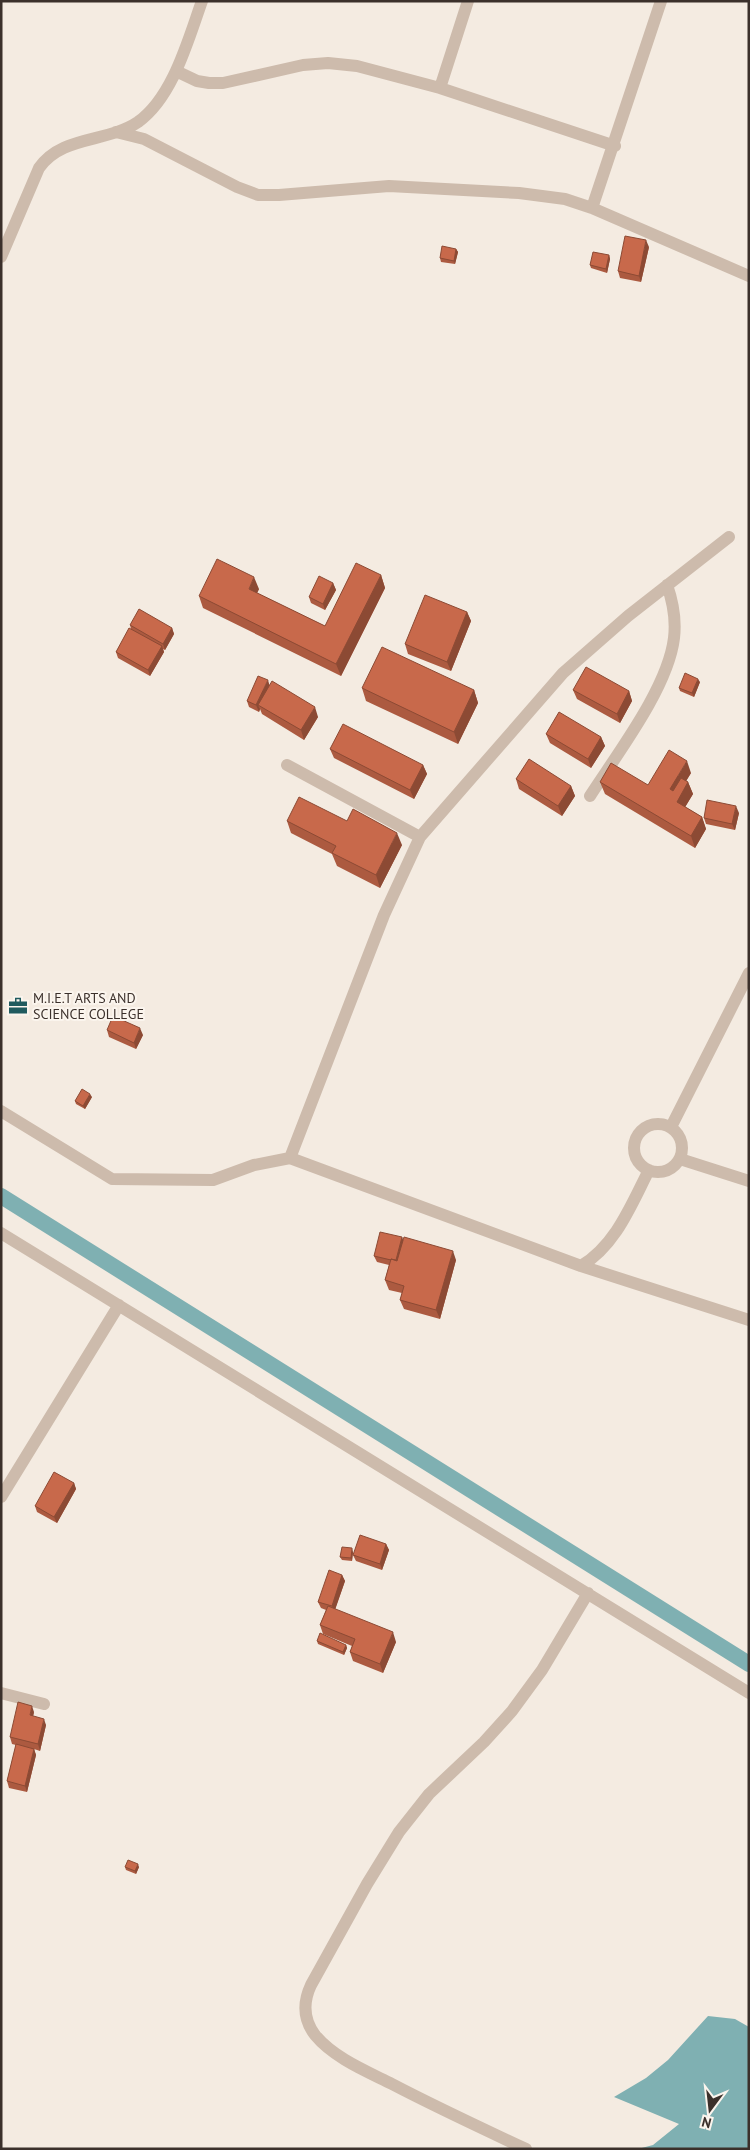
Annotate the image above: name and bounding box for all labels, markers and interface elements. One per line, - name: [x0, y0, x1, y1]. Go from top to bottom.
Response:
- place label: M.I.E.T ARTS AND SCIENCE COLLEGE: [33, 989, 144, 1023]
- office icon: M.I.E.T ARTS AND SCIENCE COLLEGE: [7, 995, 29, 1017]
- north arrow: [685, 2085, 735, 2135]
- text: N: [700, 2113, 713, 2132]

